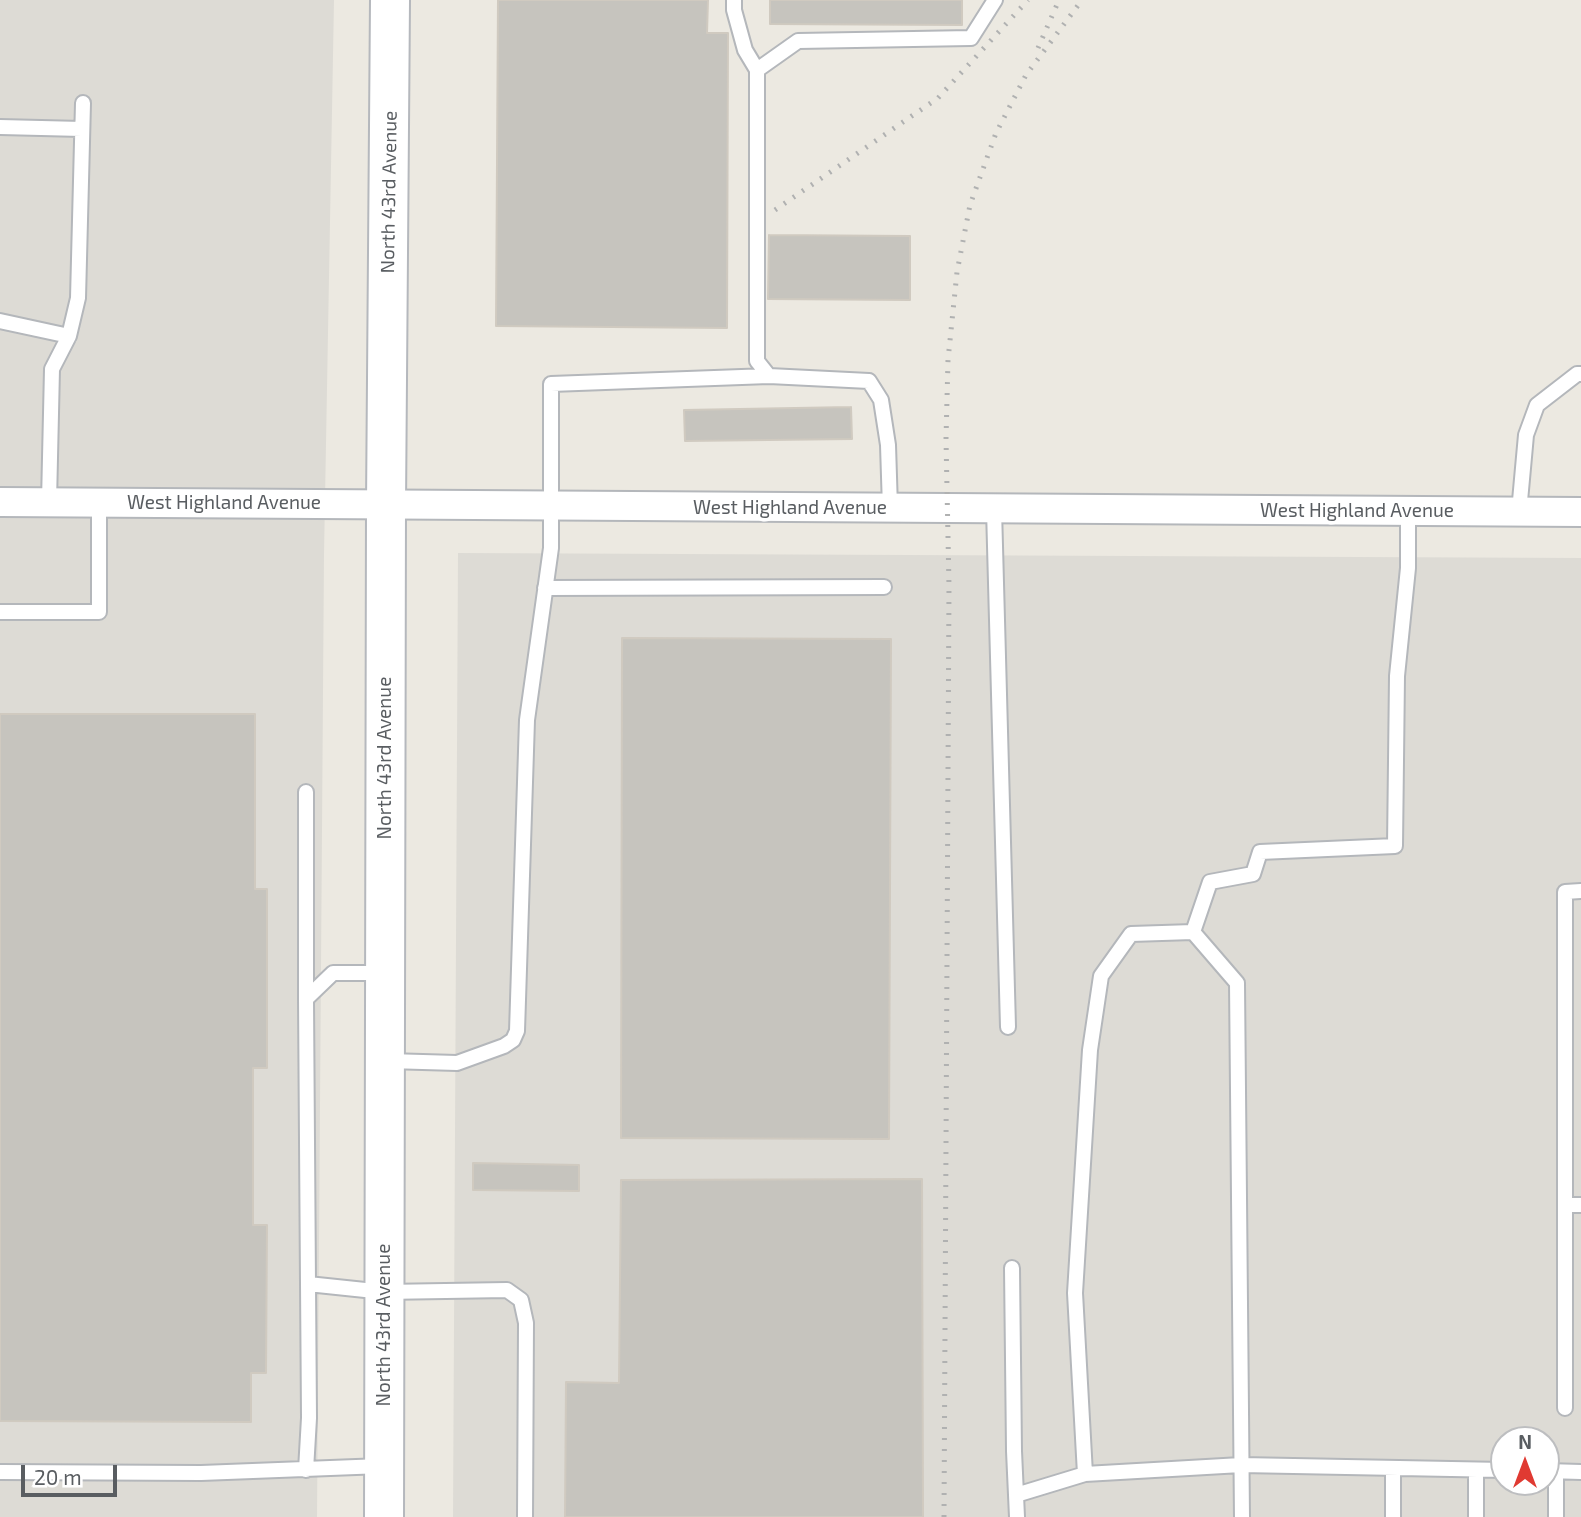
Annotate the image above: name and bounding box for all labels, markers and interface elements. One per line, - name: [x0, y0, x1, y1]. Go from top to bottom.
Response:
- street label: North 43rd Avenue: [376, 110, 402, 274]
- street label: West Highland Avenue: [127, 492, 321, 514]
- street label: West Highland Avenue: [693, 497, 887, 519]
- street label: West Highland Avenue: [1260, 500, 1454, 522]
- street label: North 43rd Avenue: [374, 677, 396, 839]
- street label: North 43rd Avenue: [373, 1244, 395, 1406]
- north arrow: [1490, 1426, 1560, 1496]
- text: N: [1518, 1430, 1532, 1453]
- scale bar: [24, 1450, 121, 1494]
- text: 20 m: [34, 1464, 82, 1489]

